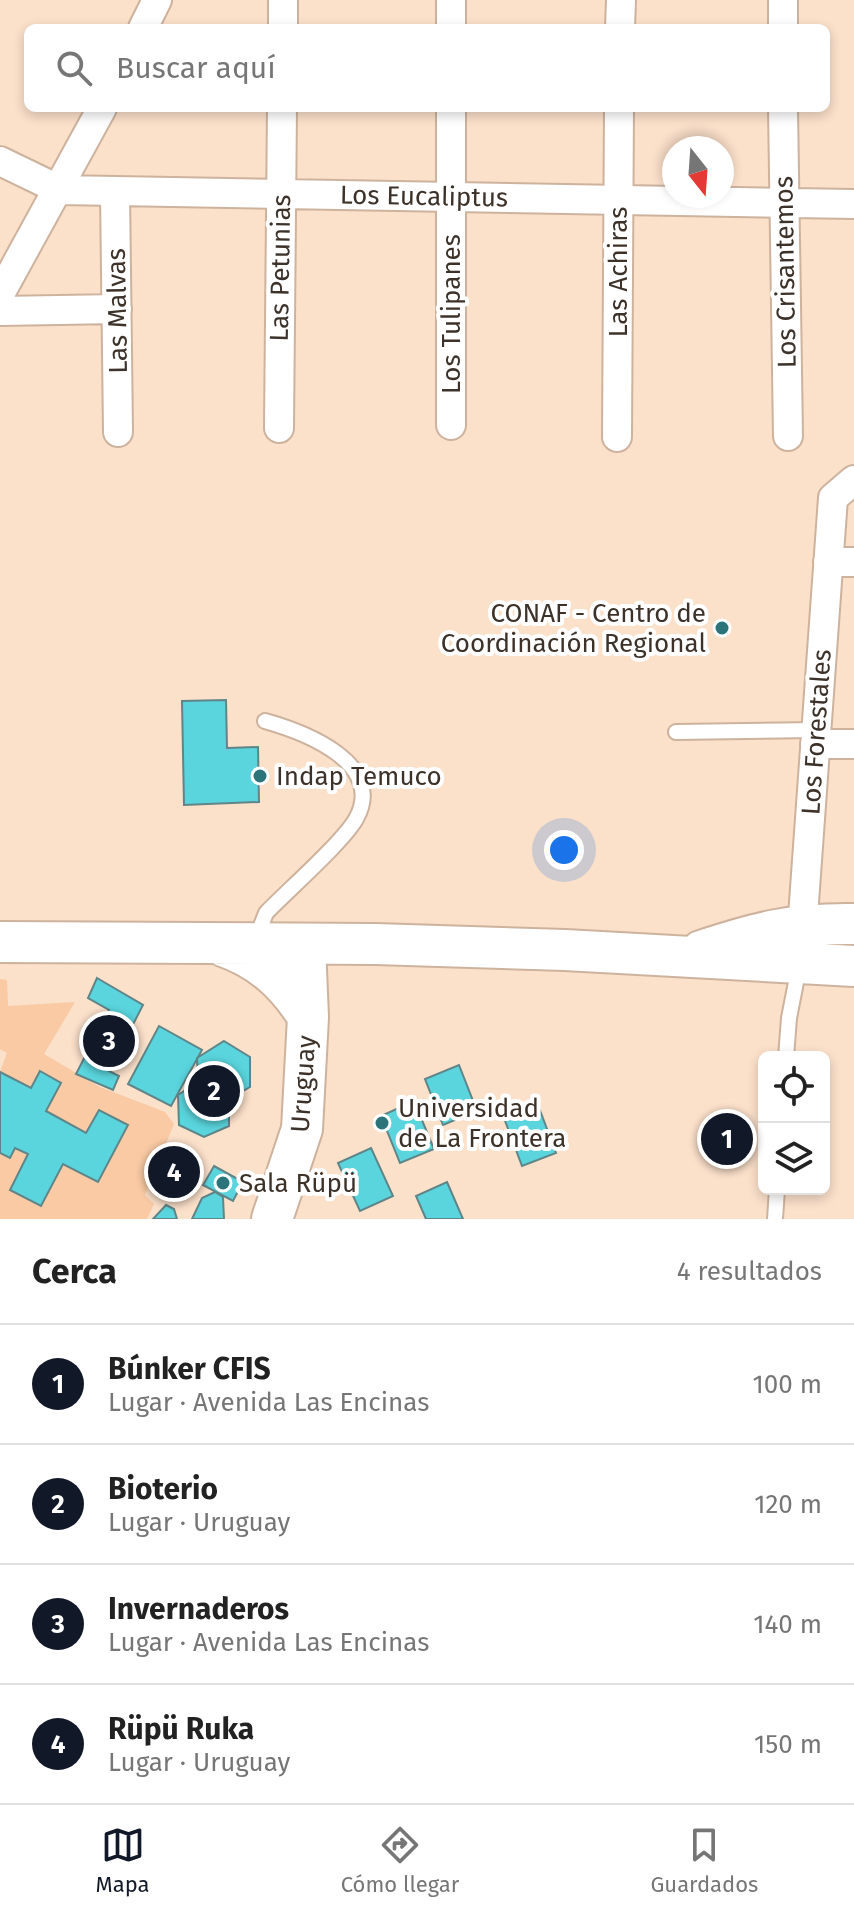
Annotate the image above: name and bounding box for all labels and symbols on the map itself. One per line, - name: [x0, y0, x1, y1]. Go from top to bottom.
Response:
- north arrow: [662, 136, 734, 208]
- street label: Los Crisantemos: [768, 176, 803, 368]
- street label: Los Eucaliptus: [340, 180, 508, 213]
- street label: Las Petunias: [264, 194, 297, 342]
- street label: Las Achiras: [603, 207, 634, 337]
- street label: Los Tulipanes: [436, 234, 467, 394]
- street label: Las Malvas: [101, 248, 134, 374]
- place label: CONAF - Centro de Coordinación Regional: [441, 598, 706, 659]
- marker: CONAF - Centro de Coordinación Regional: [713, 619, 731, 637]
- street label: Los Forestales: [795, 648, 838, 816]
- place label: Indap Temuco: [276, 761, 442, 792]
- marker: Indap Temuco: [251, 767, 269, 785]
- your location: [544, 830, 584, 870]
- pin: 3: [83, 1011, 135, 1071]
- street label: Uruguay: [285, 1034, 322, 1134]
- pin: 2: [188, 1061, 240, 1121]
- place label: Universidad de La Frontera: [398, 1093, 566, 1154]
- pin: 1: [701, 1109, 753, 1169]
- marker: Universidad de La Frontera: [373, 1114, 391, 1132]
- pin: 4: [148, 1142, 200, 1202]
- place label: Sala Rüpü: [239, 1168, 357, 1199]
- marker: Sala Rüpü: [214, 1174, 232, 1192]

